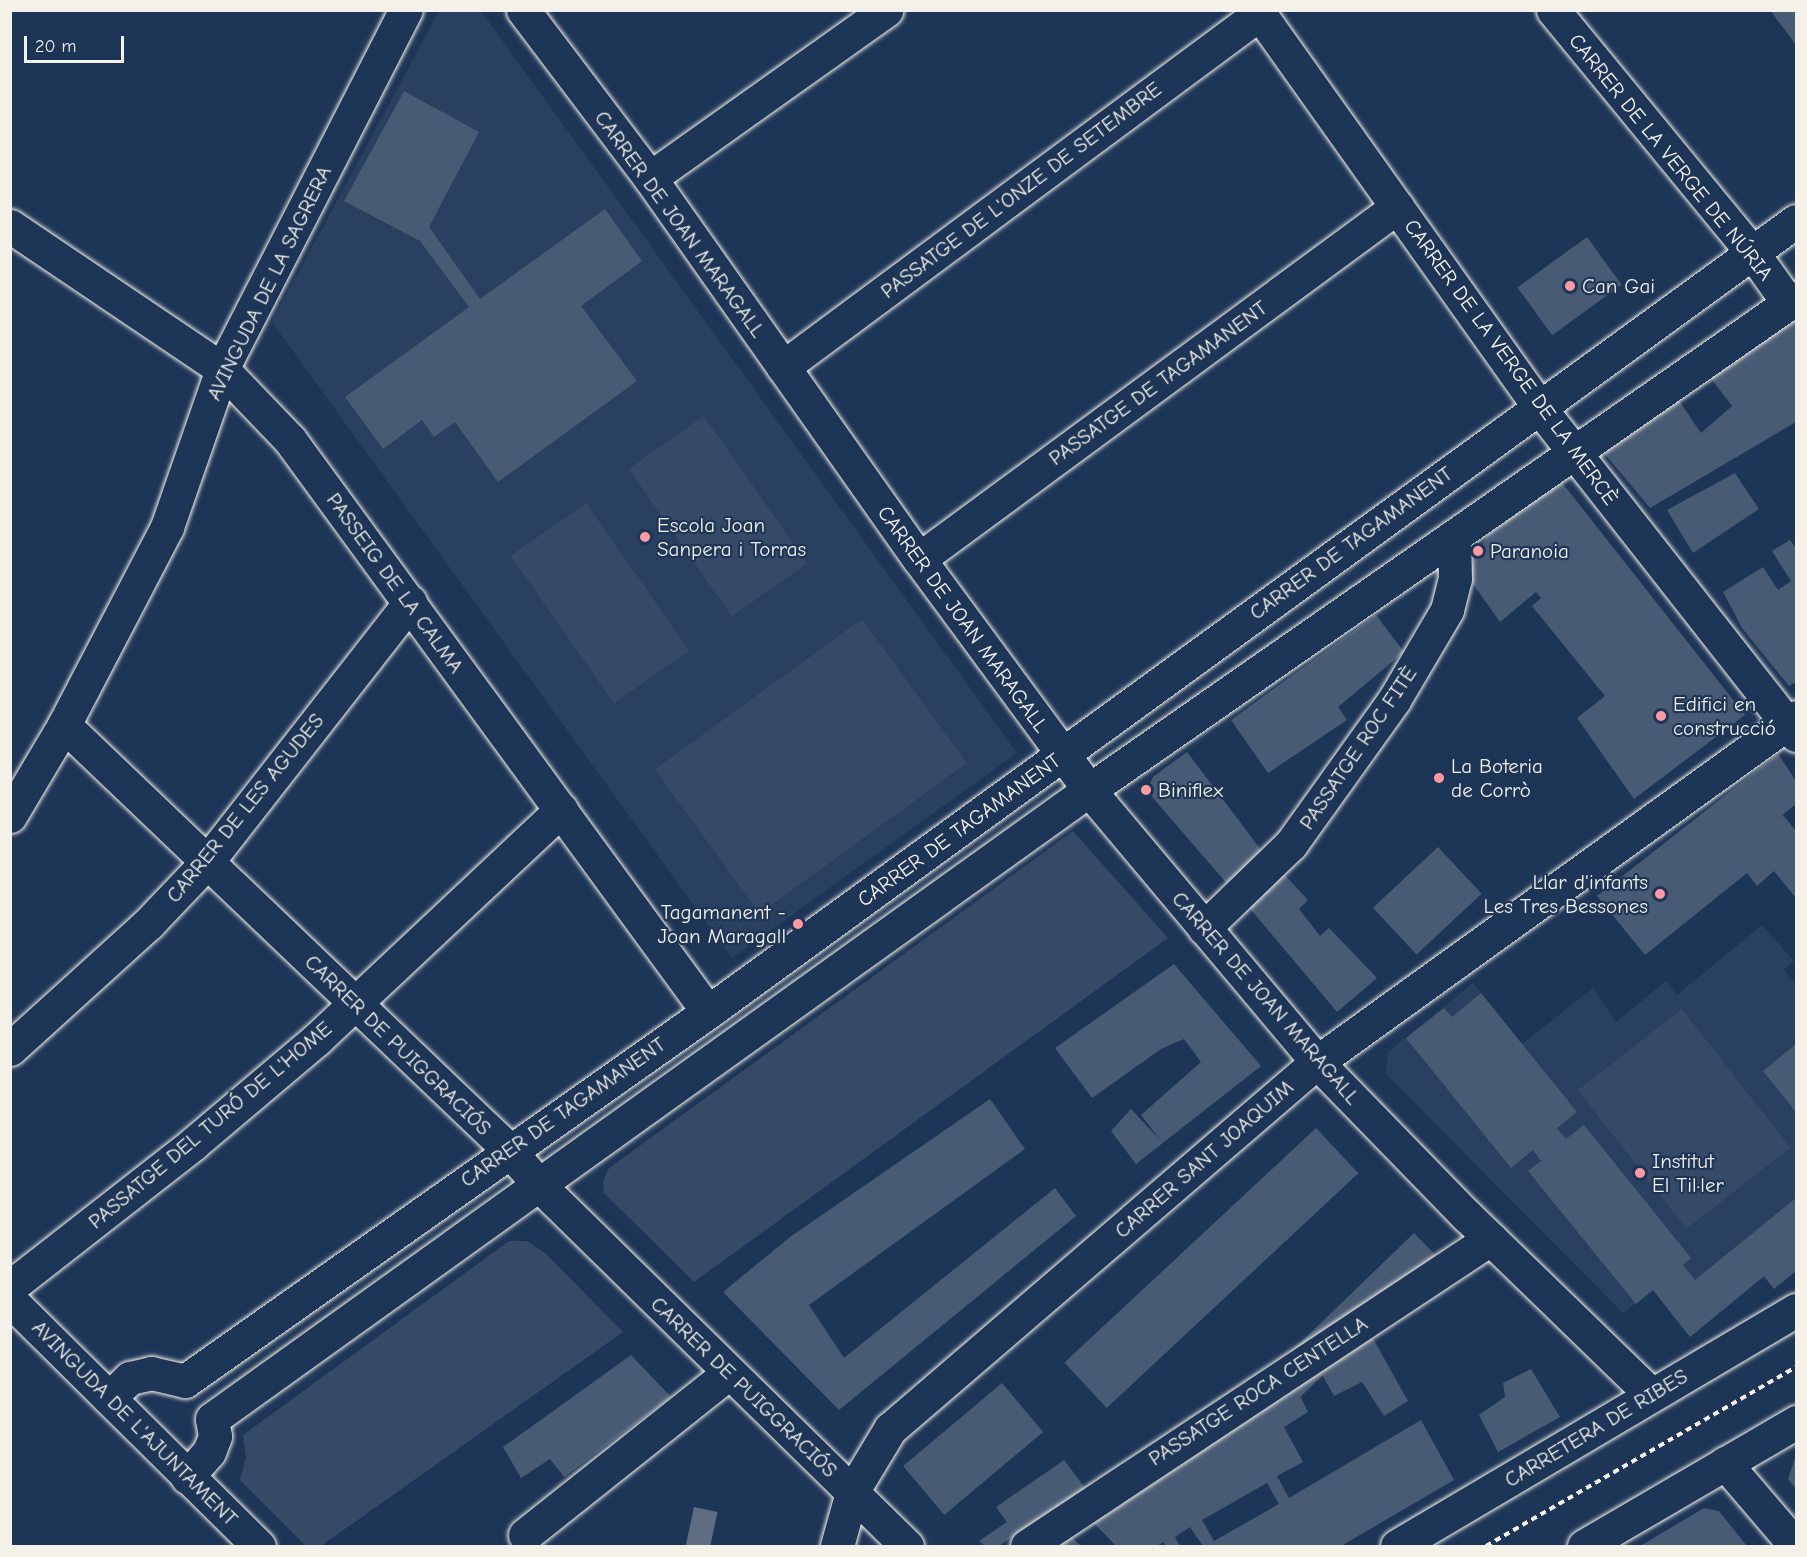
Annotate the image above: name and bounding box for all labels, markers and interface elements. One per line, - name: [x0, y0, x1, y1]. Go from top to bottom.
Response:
- scale bar: [27, 24, 128, 62]
- street label: CARRER DE LA VERGE DE NÚRIA: [1564, 29, 1778, 285]
- text: 20 m: [35, 36, 76, 57]
- street label: PASSATGE DE L'ONZE DE SETEMBRE: [876, 76, 1166, 304]
- street label: CARRER DE JOAN MARAGALL: [589, 106, 771, 342]
- street label: AVINGUDA DE LA SAGRERA: [201, 162, 337, 404]
- street label: CARRER DE LA VERGE DE LA MERCÈ: [1399, 214, 1623, 510]
- place label: Can Gai: [1582, 273, 1655, 299]
- marker: Can Gai: [1563, 279, 1577, 293]
- street label: PASSATGE DE TAGAMANENT: [1044, 295, 1272, 471]
- street label: CARRER DE TAGAMANENT: [1245, 461, 1457, 625]
- street label: PASSEIG DE LA CALMA: [321, 488, 469, 678]
- street label: CARRER DE JOAN MARAGALL: [872, 501, 1054, 737]
- place label: Escola Joan Sanpera i Torras: [657, 512, 806, 562]
- marker: Escola Joan Sanpera i Torras: [638, 530, 652, 544]
- place label: Paranoia: [1490, 538, 1569, 564]
- marker: Paranoia: [1471, 544, 1485, 558]
- street label: PASSATGE ROC FITÈ: [1294, 662, 1422, 834]
- place label: Edifici en construcció: [1673, 691, 1776, 741]
- street label: CARRER DE LES AGUDES: [161, 708, 329, 908]
- marker: Edifici en construcció: [1654, 709, 1668, 723]
- street label: CARRER DE TAGAMANENT: [853, 748, 1065, 912]
- place label: La Boteria de Corrò: [1451, 753, 1543, 803]
- marker: La Boteria de Corrò: [1432, 771, 1446, 785]
- place label: Biniflex: [1158, 777, 1223, 803]
- marker: Biniflex: [1139, 783, 1153, 797]
- place label: Llar d'infants Les Tres Bessones: [1483, 869, 1648, 919]
- street label: CARRER DE JOAN MARAGALL: [1167, 886, 1365, 1110]
- marker: Llar d'infants Les Tres Bessones: [1653, 887, 1667, 901]
- place label: Tagamanent - Joan Maragall: [657, 899, 786, 949]
- marker: Tagamanent - Joan Maragall: [791, 917, 805, 931]
- street label: CARRER DE PUIGGRACIÓS: [300, 949, 496, 1141]
- street label: PASSATGE DEL TURÓ DE L'HOME: [83, 1016, 337, 1234]
- street label: CARRER DE TAGAMANENT: [456, 1031, 670, 1193]
- street label: CARRER SANT JOAQUIM: [1110, 1075, 1298, 1243]
- place label: Institut El Til·ler: [1652, 1148, 1724, 1198]
- marker: Institut El Til·ler: [1633, 1166, 1647, 1180]
- street label: CARRER DE PUIGGRACIÓS: [646, 1291, 842, 1483]
- street label: PASSATGE ROCA CENTELLA: [1144, 1311, 1372, 1471]
- street label: AVINGUDA DE L'AJUNTAMENT: [27, 1315, 243, 1531]
- street label: CARRETERA DE RIBES: [1500, 1363, 1692, 1493]

